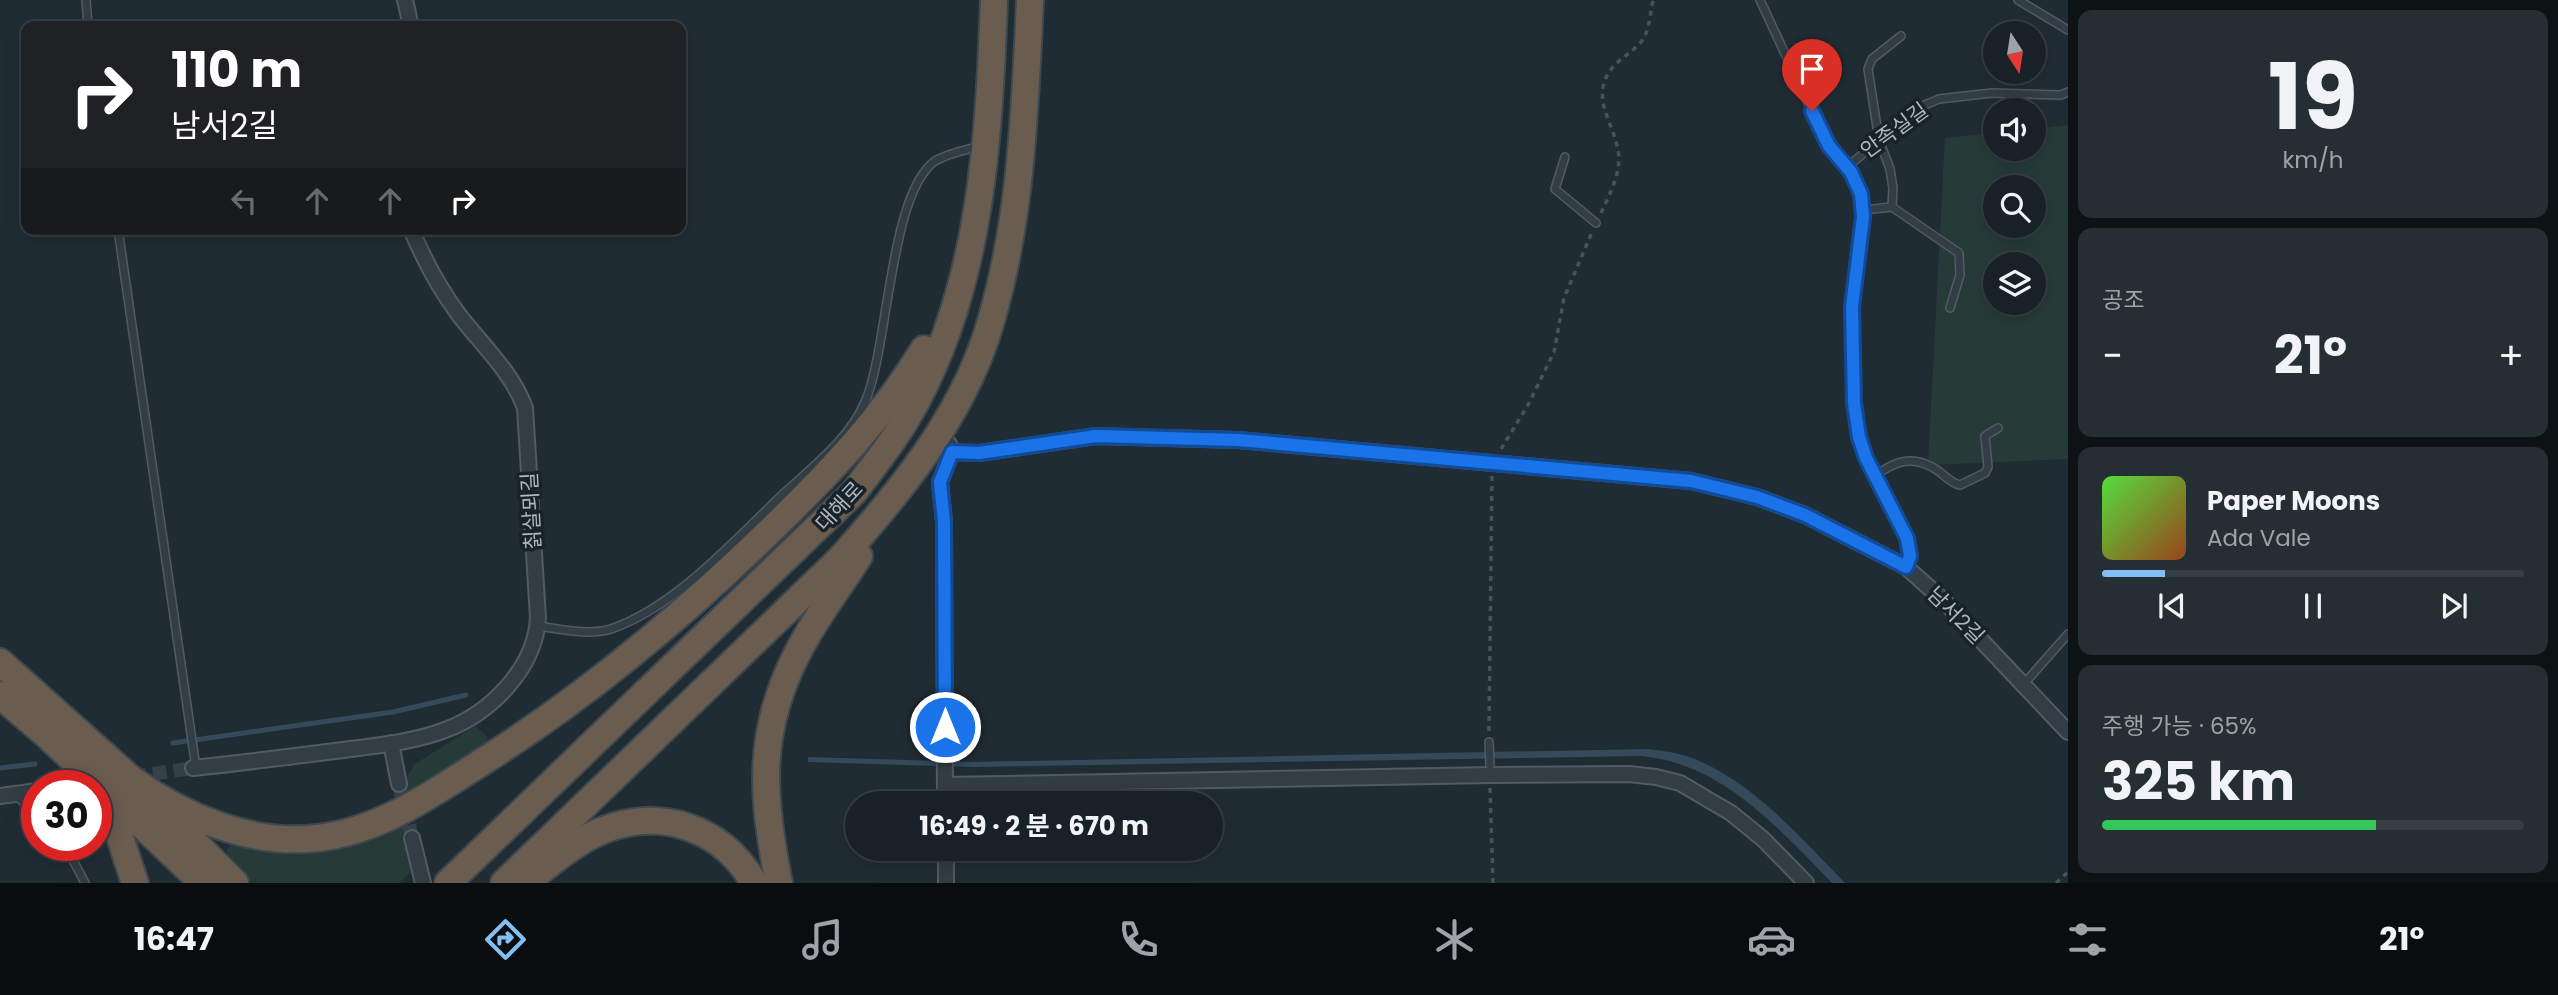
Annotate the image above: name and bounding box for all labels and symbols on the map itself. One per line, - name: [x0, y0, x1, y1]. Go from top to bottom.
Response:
- north arrow: [1983, 21, 2046, 84]
- pin: [1782, 39, 1842, 111]
- street label: 안족실길: [1854, 96, 1934, 164]
- street label: 칡살뫼길: [514, 472, 548, 550]
- street label: 대해로: [809, 475, 869, 537]
- street label: 남서2길: [1921, 580, 1991, 650]
- position arrow: [908, 690, 982, 764]
- speed limit sign: 30: [21, 770, 112, 861]

